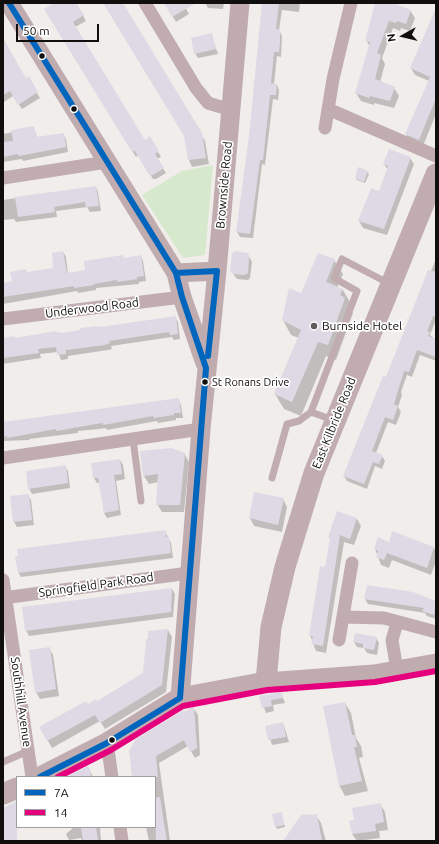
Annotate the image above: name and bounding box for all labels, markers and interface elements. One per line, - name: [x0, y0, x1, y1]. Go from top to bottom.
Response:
- scale bar: [18, 16, 101, 42]
- north arrow: [383, 16, 423, 56]
- text: 50 m: [23, 24, 50, 37]
- text: N: [385, 33, 398, 43]
- unlabelled marker: [37, 51, 47, 61]
- unlabelled marker: [69, 104, 79, 114]
- street label: Brownside Road: [213, 141, 235, 229]
- street label: Underwood Road: [44, 295, 140, 321]
- place label: Burnside Hotel: [322, 319, 402, 333]
- marker: Burnside Hotel: [309, 321, 319, 331]
- place label: St Ronans Drive: [212, 375, 289, 389]
- street label: East Kilbride Road: [309, 375, 359, 471]
- marker: St Ronans Drive: [200, 377, 210, 387]
- street label: Springfield Park Road: [38, 570, 154, 600]
- street label: Southhill Avenue: [8, 656, 34, 748]
- unlabelled marker: [107, 735, 117, 745]
- legend: [16, 776, 156, 828]
- text: 7A: [54, 786, 69, 799]
- text: 14: [54, 806, 68, 819]

